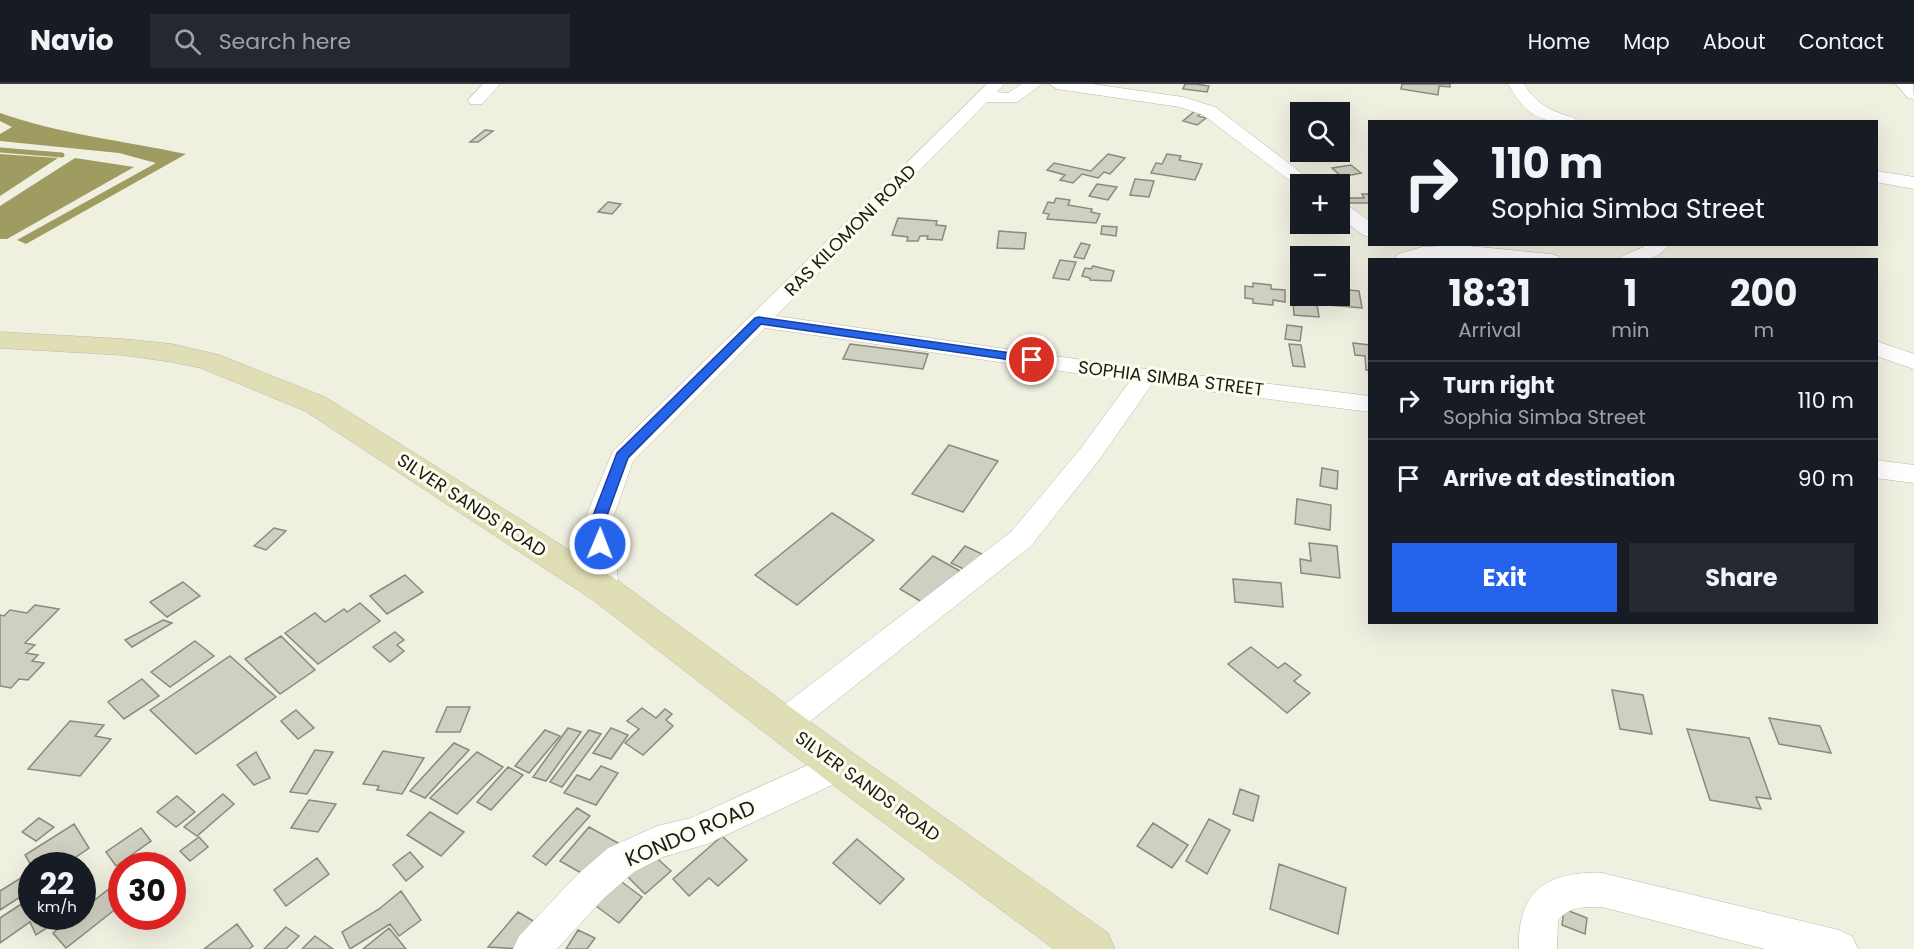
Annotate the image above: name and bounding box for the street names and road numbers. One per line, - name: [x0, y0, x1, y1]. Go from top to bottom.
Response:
- street label: RAS KILOMONI ROAD: [779, 159, 921, 301]
- street label: SOPHIA SIMBA STREET: [1077, 354, 1266, 402]
- street label: SILVER SANDS ROAD: [393, 447, 551, 563]
- street label: SILVER SANDS ROAD: [791, 725, 945, 847]
- street label: KONDO ROAD: [620, 792, 760, 874]

